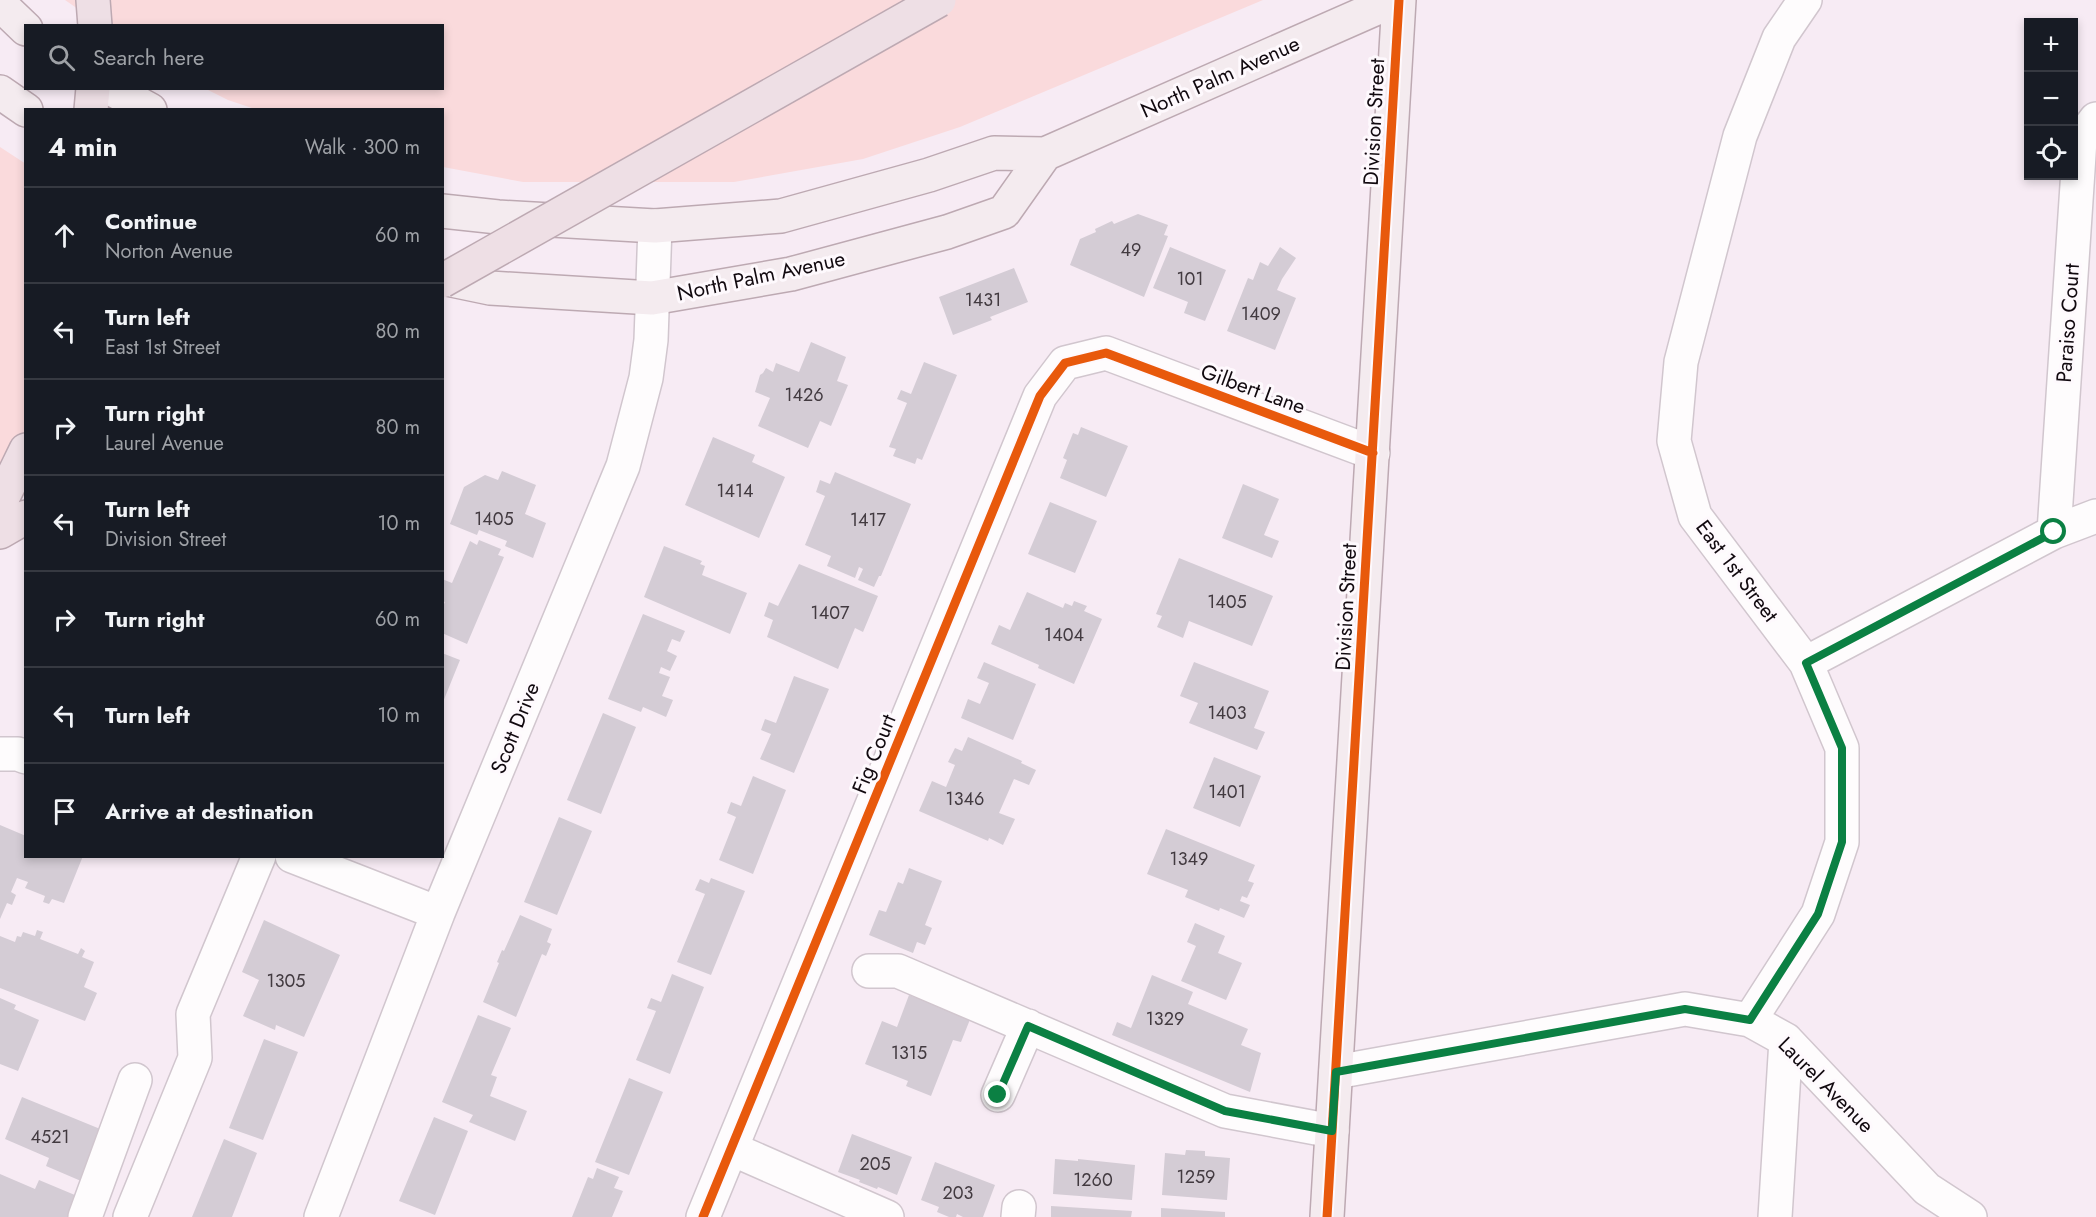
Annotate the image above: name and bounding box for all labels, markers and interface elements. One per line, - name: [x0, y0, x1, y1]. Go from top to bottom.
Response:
- map controls: [2024, 18, 2078, 180]
- button: +: [2024, 18, 2078, 72]
- search box: [24, 24, 444, 90]
- street label: North Palm Avenue: [1136, 28, 1304, 126]
- icon: search: [45, 41, 78, 74]
- text: Search here: [93, 41, 204, 73]
- street label: Division Street: [1356, 58, 1392, 186]
- button: −: [2024, 72, 2078, 126]
- button: locate: [2024, 126, 2078, 180]
- text: 4 min: [48, 128, 117, 166]
- text: Walk · 300 m: [305, 133, 420, 162]
- text: Continue: [105, 205, 197, 237]
- icon: ahead: [48, 219, 81, 252]
- text: 60 m: [375, 221, 420, 250]
- text: Norton Avenue: [105, 237, 233, 266]
- house number: 49: [1121, 237, 1141, 263]
- street label: North Palm Avenue: [674, 243, 848, 308]
- street label: Paraiso Court: [2049, 263, 2087, 383]
- house number: 101: [1177, 266, 1204, 292]
- house number: 1431: [965, 287, 1001, 313]
- text: Turn left: [105, 301, 190, 333]
- house number: 1409: [1241, 301, 1281, 327]
- icon: left: [48, 315, 81, 348]
- text: 80 m: [375, 317, 420, 346]
- text: East 1st Street: [105, 333, 220, 362]
- street label: Gilbert Lane: [1197, 356, 1310, 422]
- house number: 1426: [784, 382, 824, 408]
- text: Turn right: [105, 397, 205, 429]
- icon: right: [48, 411, 81, 444]
- text: 80 m: [375, 413, 420, 442]
- text: Laurel Avenue: [105, 429, 224, 458]
- house number: 1414: [716, 478, 754, 504]
- text: Turn left: [105, 493, 190, 525]
- house number: 1405: [474, 506, 514, 532]
- icon: left: [48, 507, 81, 540]
- house number: 1417: [850, 507, 887, 533]
- text: 10 m: [377, 509, 420, 538]
- street label: East 1st Street: [1689, 514, 1785, 628]
- route start: [2040, 518, 2066, 544]
- text: Division Street: [105, 525, 226, 554]
- street label: Division Street: [1328, 543, 1364, 671]
- house number: 1405: [1207, 589, 1247, 615]
- house number: 1407: [811, 600, 850, 626]
- icon: right: [48, 603, 81, 636]
- text: Turn right: [105, 603, 205, 635]
- text: 60 m: [375, 605, 420, 634]
- house number: 1404: [1044, 622, 1084, 648]
- street label: Scott Drive: [483, 678, 547, 778]
- icon: left: [48, 699, 81, 732]
- text: Turn left: [105, 699, 190, 731]
- house number: 1403: [1207, 700, 1247, 726]
- text: 10 m: [377, 701, 420, 730]
- street label: Fig Court: [844, 710, 904, 798]
- house number: 1401: [1208, 779, 1246, 805]
- house number: 1346: [946, 786, 984, 812]
- icon: arrive: [48, 795, 81, 828]
- text: Arrive at destination: [105, 795, 314, 827]
- house number: 1349: [1170, 846, 1208, 872]
- house number: 1305: [267, 968, 305, 994]
- house number: 1329: [1146, 1006, 1184, 1032]
- street label: Laurel Avenue: [1771, 1030, 1881, 1140]
- house number: 1315: [891, 1040, 927, 1066]
- route end: [984, 1081, 1010, 1107]
- house number: 4521: [31, 1124, 70, 1150]
- house number: 205: [859, 1151, 891, 1177]
- house number: 1259: [1177, 1164, 1215, 1190]
- house number: 1260: [1073, 1167, 1113, 1193]
- house number: 203: [943, 1180, 974, 1206]

